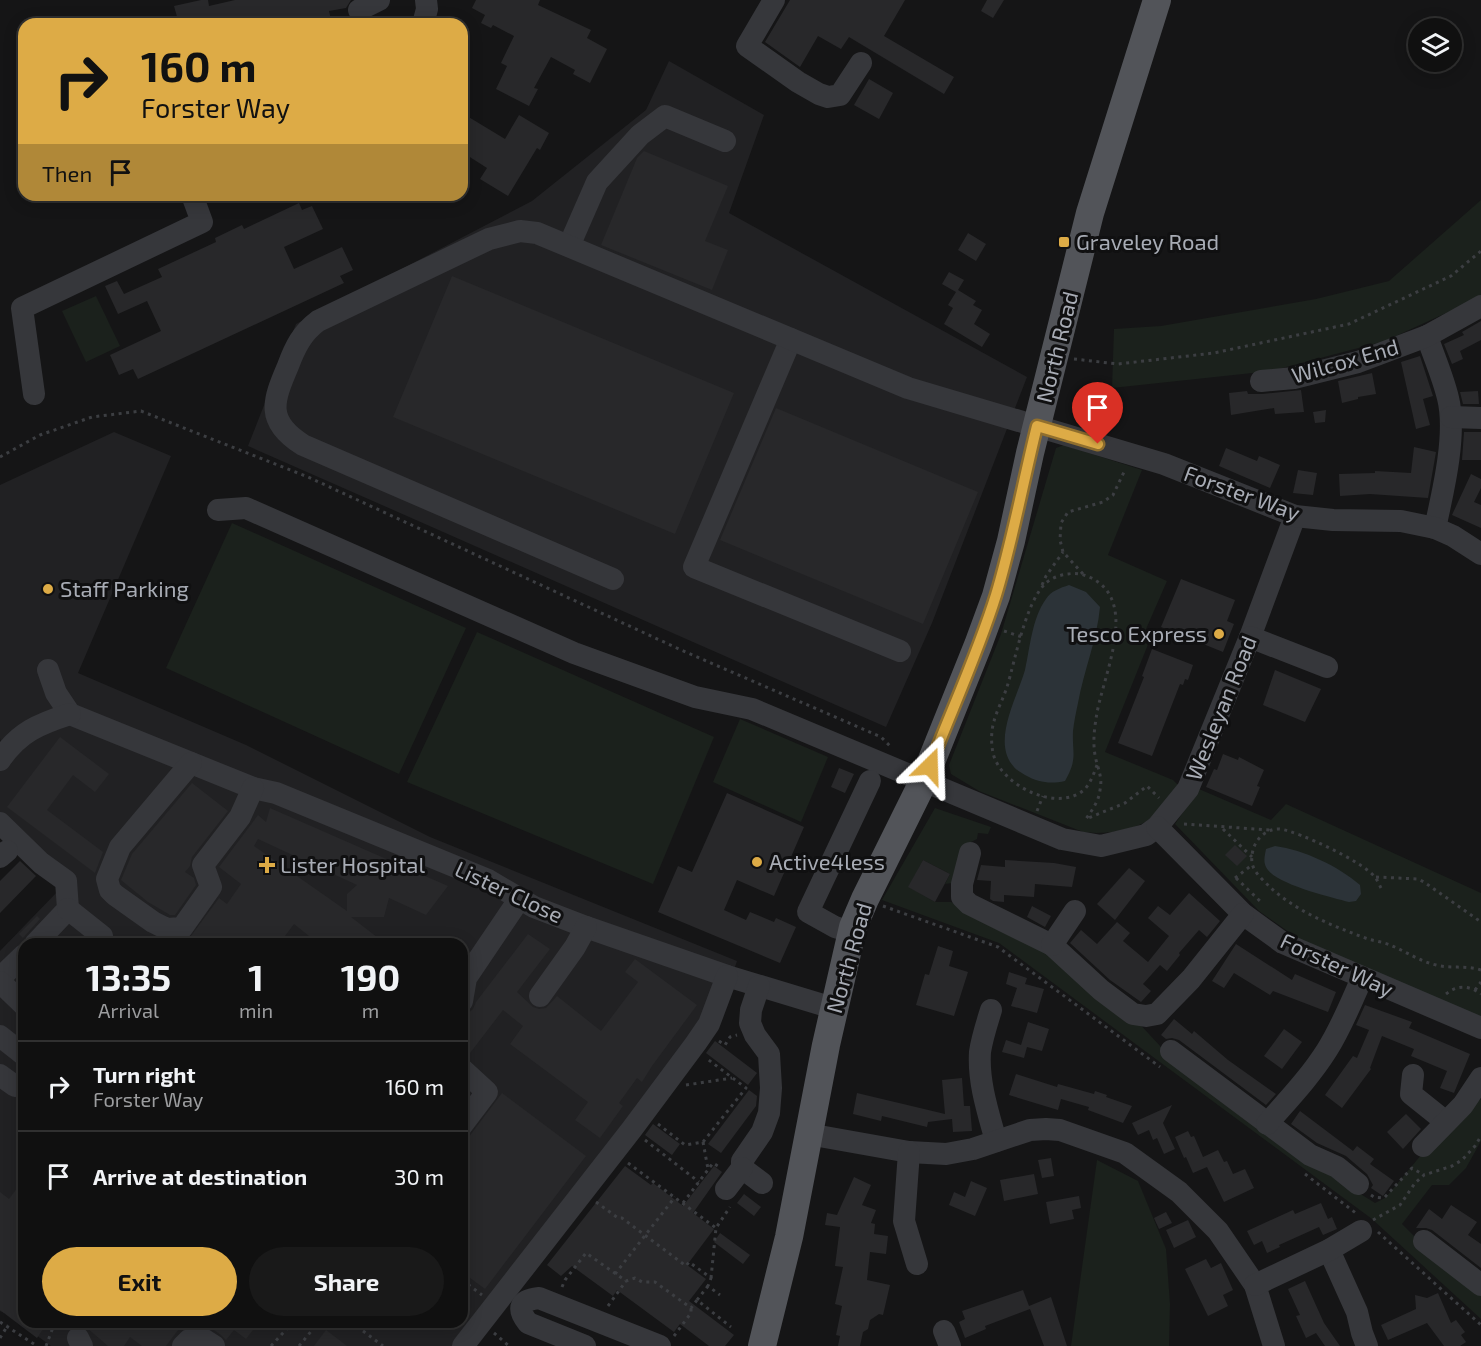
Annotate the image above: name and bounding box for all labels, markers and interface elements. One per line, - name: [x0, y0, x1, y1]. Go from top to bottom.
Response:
- map controls: [1408, 18, 1462, 72]
- button: layers: [1408, 18, 1462, 72]
- text: 160 m: [141, 40, 257, 90]
- icon: right: [42, 42, 120, 120]
- text: Forster Way: [141, 91, 290, 123]
- icon: arrive: [104, 156, 137, 189]
- text: Then: [42, 160, 92, 186]
- place label: Graveley Road: [1076, 228, 1219, 254]
- marker: Graveley Road: [1057, 235, 1071, 249]
- street label: North Road: [1030, 289, 1082, 405]
- street label: Wilcox End: [1288, 332, 1401, 388]
- pin: [1072, 382, 1123, 444]
- icon: arrive: [1081, 391, 1114, 424]
- street label: Forster Way: [1181, 459, 1304, 525]
- place label: Staff Parking: [60, 575, 189, 601]
- marker: Staff Parking: [41, 582, 55, 596]
- place label: Tesco Express: [1066, 620, 1207, 646]
- marker: Tesco Express: [1212, 627, 1226, 641]
- street label: Wesleyan Road: [1179, 631, 1261, 784]
- position arrow: [898, 734, 962, 798]
- place label: Active4less: [769, 848, 885, 874]
- place label: Lister Hospital: [280, 851, 425, 877]
- street label: Lister Close: [451, 855, 567, 927]
- marker: Active4less: [750, 855, 764, 869]
- marker: Lister Hospital: [258, 856, 276, 874]
- street label: North Road: [820, 900, 876, 1016]
- street label: Forster Way: [1277, 927, 1398, 1002]
- text: 13:35: [86, 955, 171, 998]
- text: 1: [248, 955, 264, 998]
- text: 190: [341, 955, 400, 998]
- text: Arrival: [98, 998, 159, 1022]
- text: min: [239, 998, 273, 1022]
- text: m: [362, 998, 379, 1022]
- text: Turn right: [93, 1061, 195, 1087]
- icon: right: [42, 1070, 75, 1103]
- text: 160 m: [385, 1073, 444, 1099]
- text: Forster Way: [93, 1087, 203, 1111]
- icon: arrive: [42, 1160, 75, 1193]
- text: Arrive at destination: [93, 1163, 307, 1189]
- text: 30 m: [394, 1163, 444, 1189]
- button: Exit: [42, 1247, 237, 1316]
- button: Share: [249, 1247, 444, 1316]

